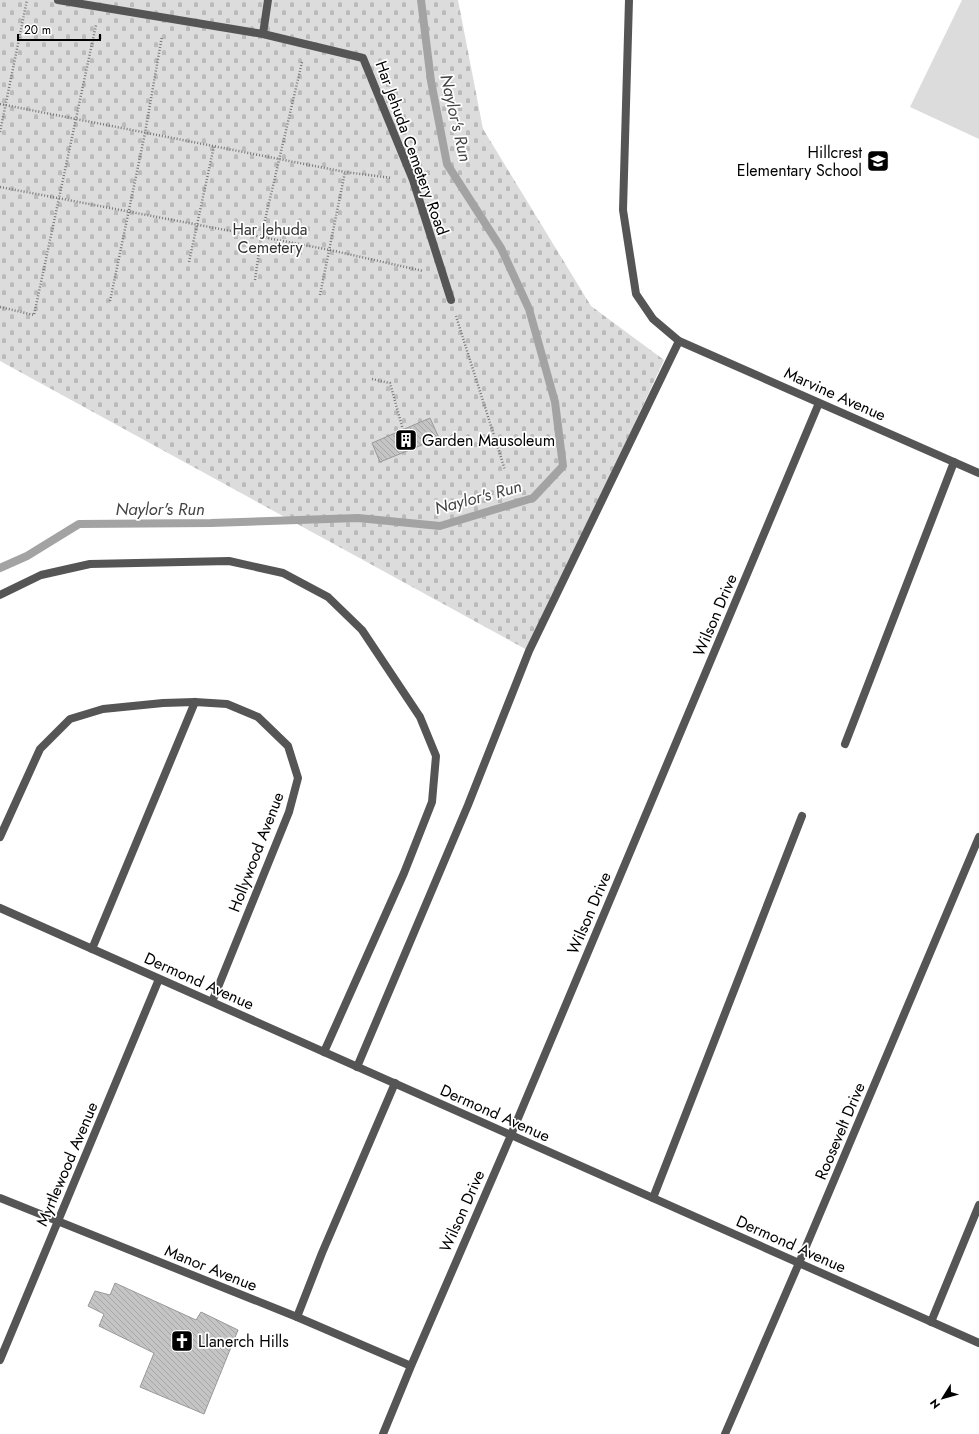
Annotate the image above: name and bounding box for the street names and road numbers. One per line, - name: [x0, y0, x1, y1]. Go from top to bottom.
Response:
- street label: Har Jehuda Cemetery Road: [370, 57, 454, 239]
- street label: Marvine Avenue: [780, 361, 890, 427]
- street label: Wilson Drive: [687, 570, 743, 660]
- street label: Hollywood Avenue: [223, 789, 289, 915]
- street label: Wilson Drive: [561, 868, 617, 958]
- street label: Dermond Avenue: [140, 946, 258, 1016]
- street label: Dermond Avenue: [436, 1078, 554, 1148]
- street label: Roosevelt Drive: [809, 1079, 871, 1183]
- street label: Myrtlewood Avenue: [30, 1098, 104, 1230]
- street label: Wilson Drive: [434, 1166, 490, 1256]
- street label: Dermond Avenue: [732, 1209, 850, 1279]
- street label: Manor Avenue: [161, 1239, 261, 1297]

